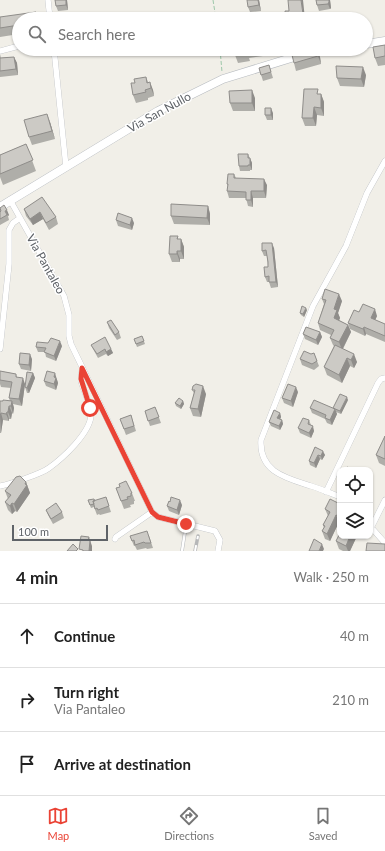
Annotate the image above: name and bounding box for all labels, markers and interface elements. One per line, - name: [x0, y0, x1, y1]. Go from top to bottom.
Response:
- search box: [12, 12, 373, 56]
- icon: search: [26, 23, 48, 45]
- text: Search here: [58, 25, 135, 43]
- street label: Via San Nullo: [125, 88, 194, 136]
- street label: Via Pantaleo: [23, 232, 69, 297]
- route start: [81, 399, 99, 417]
- map controls: [337, 467, 373, 539]
- button: locate: [337, 467, 373, 503]
- button: layers: [337, 503, 373, 539]
- route end: [177, 515, 195, 533]
- scale bar: [12, 523, 108, 542]
- text: 100 m: [18, 525, 49, 538]
- text: 4 min: [16, 567, 58, 588]
- text: Walk · 250 m: [293, 569, 369, 585]
- icon: ahead: [16, 625, 38, 647]
- text: Continue: [54, 627, 115, 645]
- text: 40 m: [340, 628, 369, 644]
- text: Turn right: [54, 683, 119, 701]
- icon: right: [16, 689, 38, 711]
- text: 210 m: [332, 692, 369, 708]
- text: Via Pantaleo: [54, 701, 125, 717]
- icon: arrive: [16, 753, 38, 775]
- text: Arrive at destination: [54, 755, 191, 773]
- tab: Map: [47, 805, 69, 842]
- tab: Directions: [164, 805, 214, 842]
- tab: Saved: [309, 805, 338, 842]

